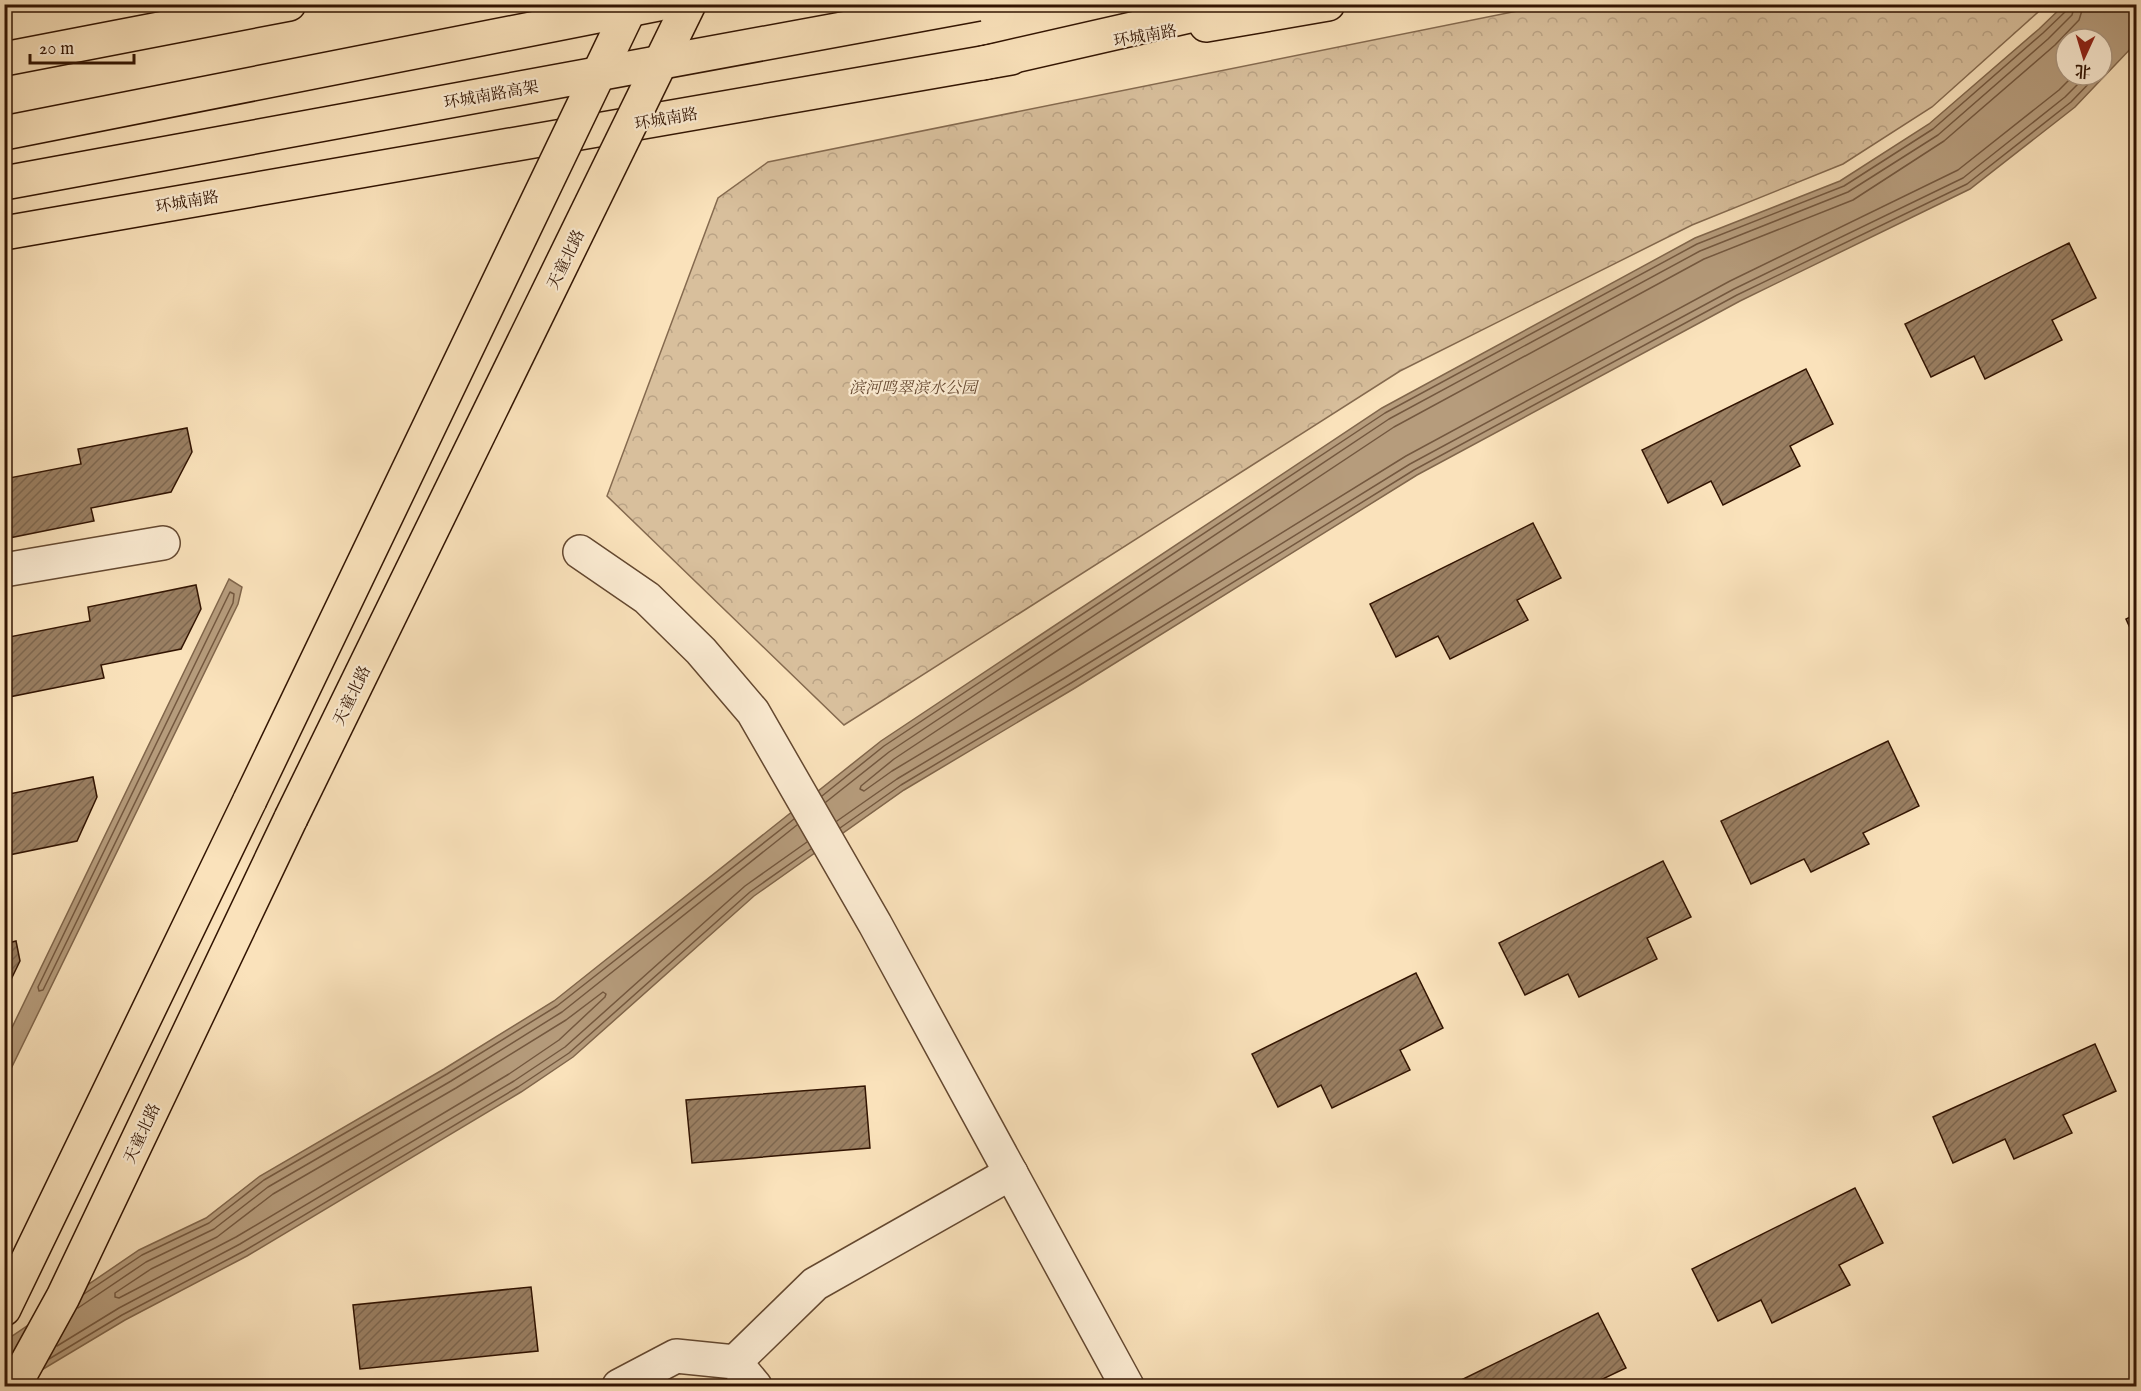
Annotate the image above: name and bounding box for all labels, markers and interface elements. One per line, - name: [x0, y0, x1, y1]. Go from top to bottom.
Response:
- street label: 环城南路: [1112, 22, 1179, 52]
- scale bar: [30, 27, 134, 65]
- north arrow: [2054, 27, 2114, 87]
- text: 20 m: [39, 38, 74, 61]
- text: 北: [2074, 59, 2092, 81]
- street label: 环城南路高架: [442, 78, 540, 114]
- street label: 环城南路: [633, 105, 700, 135]
- street label: 环城南路: [154, 188, 221, 218]
- street label: 天童北路: [544, 227, 590, 293]
- park label: 滨河鸣翠滨水公园: [849, 379, 980, 399]
- street label: 天童北路: [330, 663, 376, 729]
- street label: 天童北路: [120, 1101, 165, 1167]

